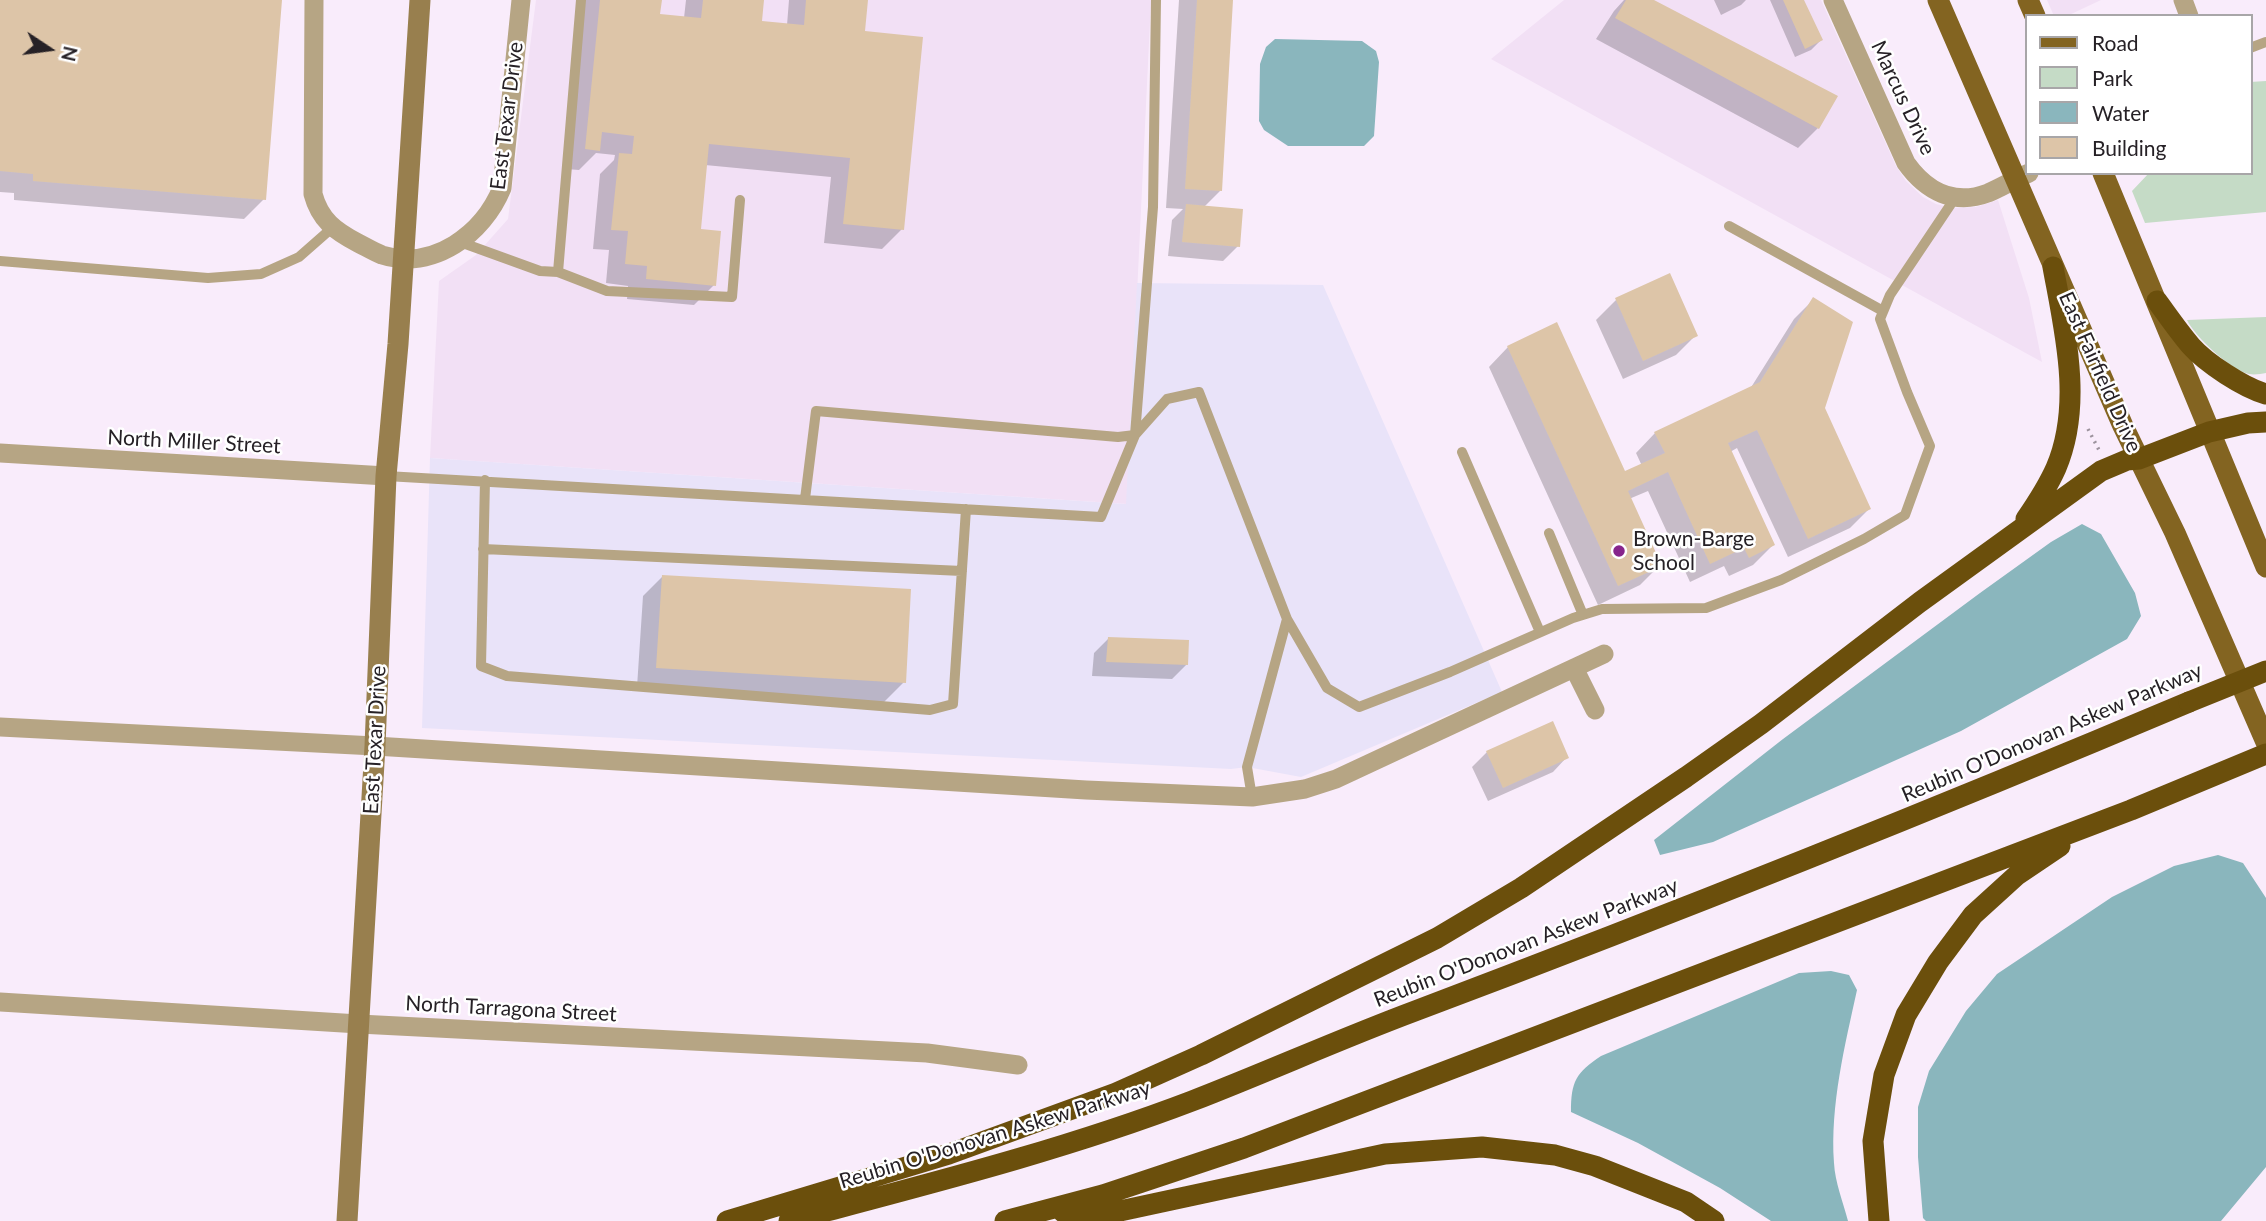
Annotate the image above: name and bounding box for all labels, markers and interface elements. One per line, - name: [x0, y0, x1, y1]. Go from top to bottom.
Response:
- north arrow: [14, 14, 84, 84]
- legend: [2024, 14, 2252, 175]
- text: Road: [2092, 30, 2139, 55]
- street label: Marcus Drive: [1866, 37, 1940, 159]
- street label: East Texar Drive: [485, 40, 529, 192]
- text: N: [57, 44, 83, 64]
- text: Park: [2092, 65, 2133, 90]
- text: Water: [2092, 100, 2149, 125]
- text: Building: [2092, 135, 2167, 160]
- street label: East Fairfield Drive: [2053, 288, 2147, 456]
- street label: North Miller Street: [107, 425, 281, 459]
- place label: Brown-Barge School: [1633, 526, 1754, 576]
- marker: Brown-Barge School: [1611, 543, 1627, 559]
- street label: Reubin O'Donovan Askew Parkway: [1898, 658, 2206, 808]
- street label: East Texar Drive: [359, 665, 391, 815]
- street label: Reubin O'Donovan Askew Parkway: [1370, 873, 1682, 1013]
- street label: North Tarragona Street: [405, 991, 617, 1027]
- street label: Reubin O'Donovan Askew Parkway: [836, 1076, 1154, 1194]

